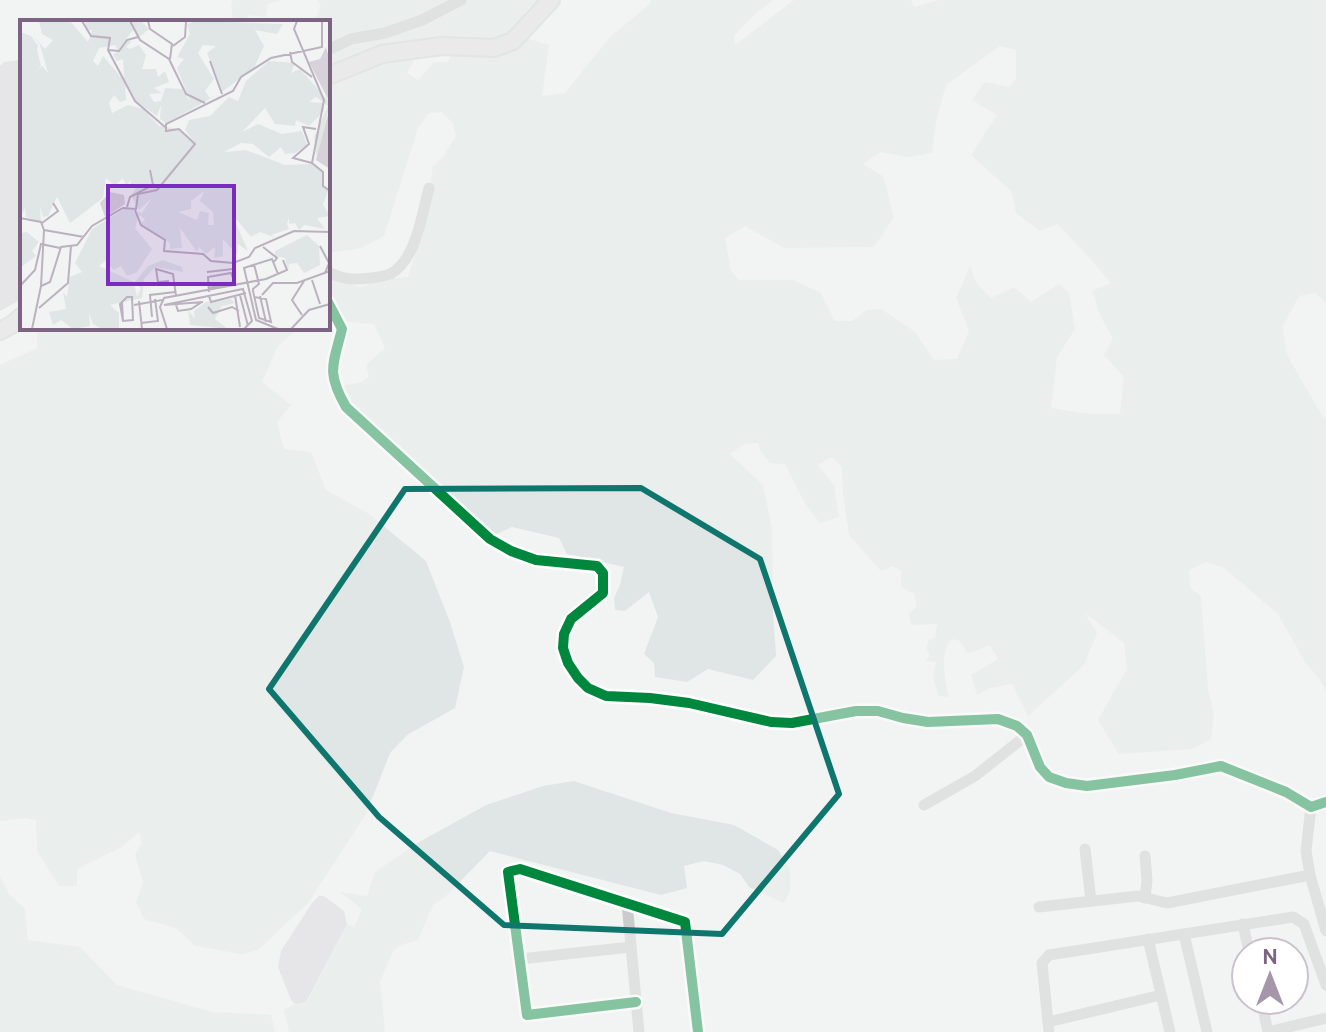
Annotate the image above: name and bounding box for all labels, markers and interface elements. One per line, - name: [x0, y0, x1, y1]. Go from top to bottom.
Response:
- inset map: [20, 20, 330, 330]
- north arrow: [1230, 936, 1310, 1016]
- text: N: [1262, 943, 1278, 970]

